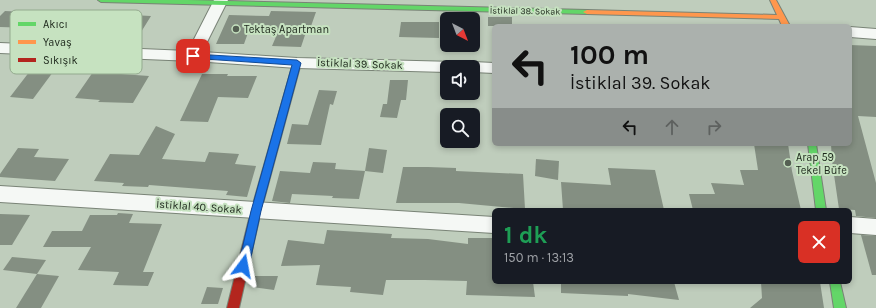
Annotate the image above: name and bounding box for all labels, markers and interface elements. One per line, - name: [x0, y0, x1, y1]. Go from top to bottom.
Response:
- street label: İstiklal 38. Sokak: [490, 4, 560, 17]
- legend: [10, 10, 142, 74]
- north arrow: [440, 12, 480, 52]
- map controls: [440, 12, 480, 148]
- text: Akıcı: [43, 18, 68, 31]
- place label: Tektaş Apartman: [244, 23, 329, 36]
- marker: Tektaş Apartman: [231, 24, 241, 34]
- text: Yavaş: [43, 36, 72, 49]
- text: 100 m: [570, 38, 649, 71]
- pin: [176, 39, 210, 73]
- icon: left: [504, 40, 556, 92]
- icon: arrive: [182, 45, 204, 67]
- text: Sıkışık: [43, 54, 78, 67]
- street label: İstiklal 39. Sokak: [317, 55, 403, 72]
- button: sound: [440, 60, 480, 100]
- text: İstiklal 39. Sokak: [570, 72, 711, 94]
- button: search: [440, 108, 480, 148]
- icon: left: [619, 116, 641, 138]
- icon: ahead: [661, 116, 683, 138]
- icon: right: [703, 116, 725, 138]
- place label: Arap 59 Tekel Büfe: [796, 151, 847, 177]
- marker: Arap 59 Tekel Büfe: [783, 158, 793, 168]
- street label: İstiklal 40. Sokak: [156, 197, 242, 216]
- text: 1 dk: [504, 221, 548, 249]
- button: close: [798, 221, 840, 263]
- position arrow: [222, 245, 264, 287]
- text: 150 m · 13:13: [504, 250, 574, 265]

